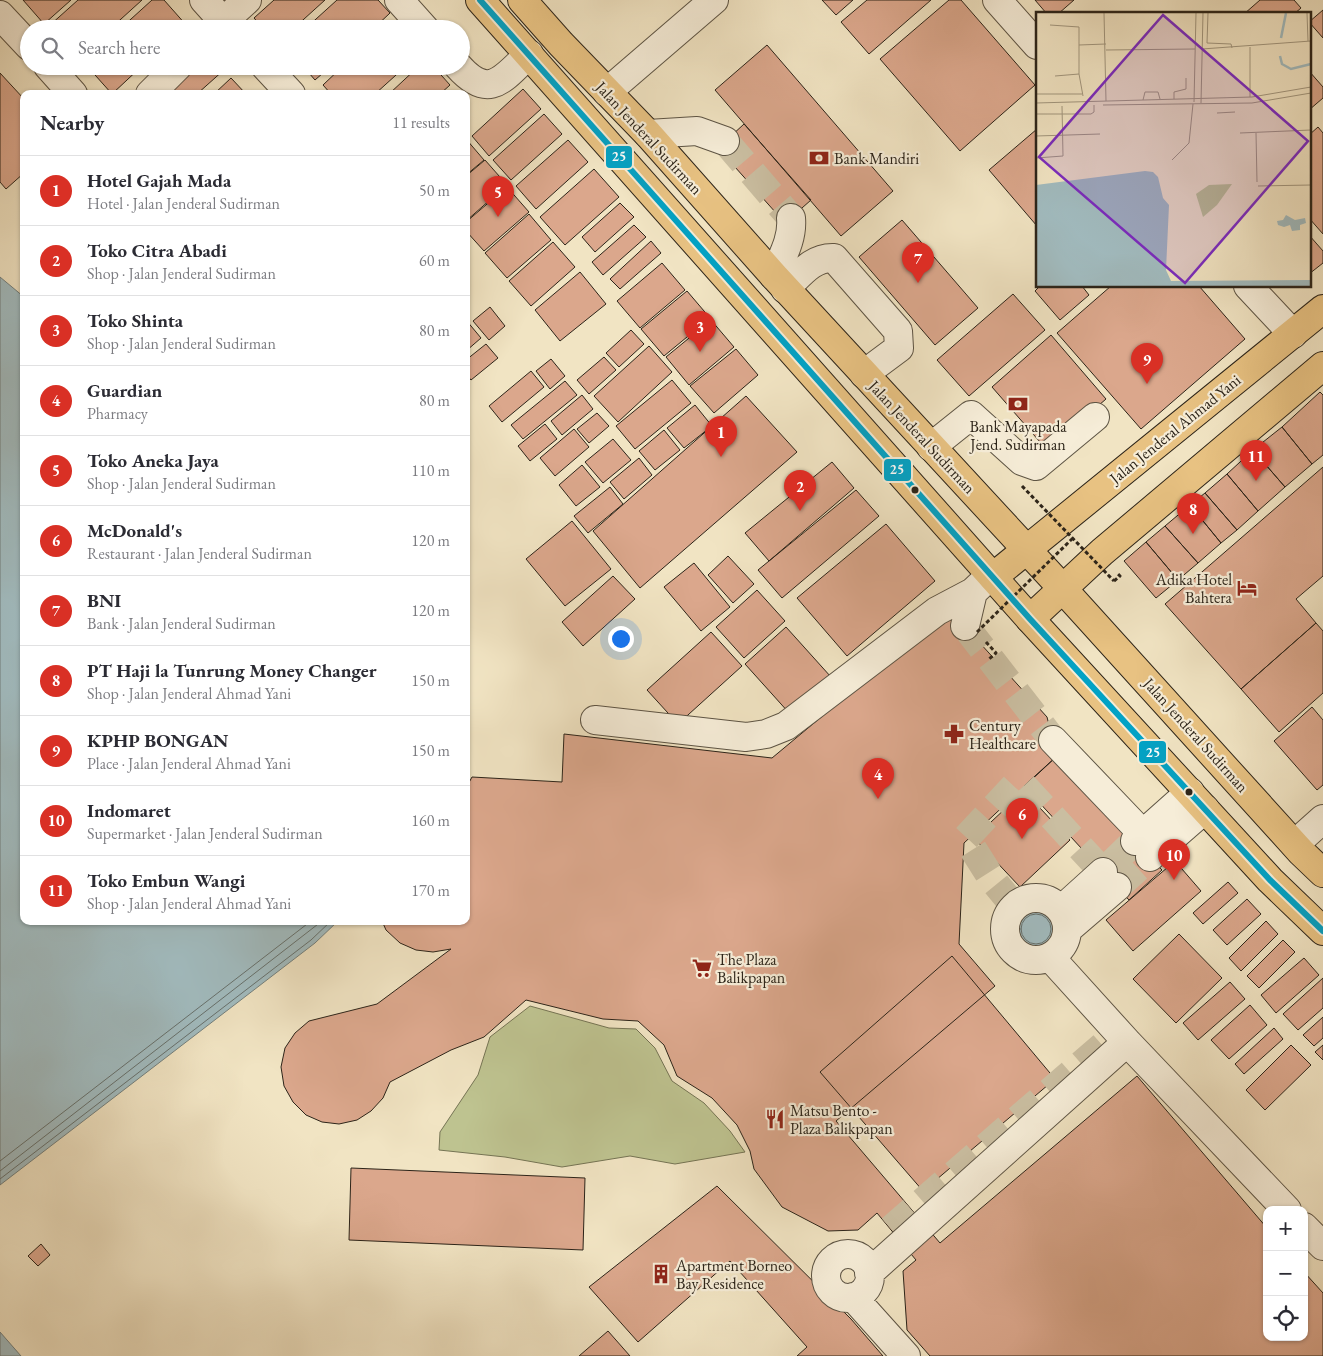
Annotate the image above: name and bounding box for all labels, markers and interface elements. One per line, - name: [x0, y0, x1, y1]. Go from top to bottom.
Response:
- inset map: [1036, 12, 1310, 288]
- search box: [20, 20, 470, 75]
- icon: search: [38, 34, 66, 62]
- text: Search here: [78, 35, 160, 60]
- street label: Jalan Jenderal Sudirman: [590, 75, 707, 199]
- text: Nearby: [40, 109, 104, 136]
- text: 11 results: [392, 112, 450, 133]
- line badge: 25: [605, 145, 633, 169]
- text: 25: [612, 147, 626, 165]
- bank icon: Bank Mandiri: [808, 147, 830, 169]
- place label: Bank Mandiri: [834, 148, 919, 169]
- text: Hotel Gajah Mada: [87, 168, 231, 193]
- pin: 5: [482, 176, 514, 217]
- text: 1: [52, 180, 60, 201]
- text: 50 m: [419, 180, 450, 201]
- text: Hotel · Jalan Jenderal Sudirman: [87, 193, 280, 214]
- text: Toko Citra Abadi: [87, 238, 227, 263]
- pin: 7: [902, 242, 934, 283]
- text: 2: [52, 250, 60, 271]
- text: 60 m: [419, 250, 450, 271]
- text: Shop · Jalan Jenderal Sudirman: [87, 263, 276, 284]
- text: Toko Shinta: [87, 308, 183, 333]
- pin: 3: [684, 311, 716, 352]
- text: 3: [52, 320, 60, 341]
- text: 80 m: [419, 320, 450, 341]
- text: Shop · Jalan Jenderal Sudirman: [87, 333, 276, 354]
- pin: 9: [1131, 343, 1163, 384]
- street label: Jalan Jenderal Ahmad Yani: [1104, 370, 1245, 490]
- street label: Jalan Jenderal Sudirman: [863, 374, 980, 498]
- text: Guardian: [87, 378, 162, 403]
- text: 4: [52, 390, 60, 411]
- text: 80 m: [419, 390, 450, 411]
- bank icon: Bank Mayapada Jend. Sudirman: [1007, 393, 1029, 415]
- text: Pharmacy: [87, 403, 148, 424]
- pin: 1: [705, 416, 737, 457]
- place label: Bank Mayapada Jend. Sudirman: [968, 416, 1067, 455]
- pin: 11: [1240, 440, 1272, 481]
- text: Toko Aneka Jaya: [87, 448, 219, 473]
- line badge: 25: [883, 458, 912, 482]
- text: 5: [52, 460, 60, 481]
- text: 110 m: [411, 460, 450, 481]
- text: 25: [890, 460, 904, 478]
- pin: 2: [784, 470, 816, 511]
- text: Shop · Jalan Jenderal Sudirman: [87, 473, 276, 494]
- unlabelled marker: [910, 485, 920, 495]
- pin: 8: [1177, 493, 1209, 534]
- text: McDonald's: [87, 518, 182, 543]
- text: 6: [52, 530, 60, 551]
- text: 120 m: [411, 530, 450, 551]
- text: Restaurant · Jalan Jenderal Sudirman: [87, 543, 312, 564]
- place label: Adika Hotel Bahtera: [1155, 569, 1233, 608]
- hotel icon: Adika Hotel Bahtera: [1236, 577, 1258, 599]
- text: BNI: [87, 588, 121, 613]
- text: 7: [52, 600, 60, 621]
- text: 120 m: [411, 600, 450, 621]
- text: Bank · Jalan Jenderal Sudirman: [87, 613, 276, 634]
- your location: [608, 626, 634, 652]
- text: PT Haji la Tunrung Money Changer: [87, 658, 377, 683]
- text: 8: [52, 670, 60, 691]
- text: 150 m: [411, 670, 450, 691]
- street label: Jalan Jenderal Sudirman: [1138, 672, 1253, 797]
- text: Shop · Jalan Jenderal Ahmad Yani: [87, 683, 291, 704]
- place label: Century Healthcare: [969, 715, 1036, 754]
- pharmacy icon: Century Healthcare: [943, 723, 965, 745]
- text: KPHP BONGAN: [87, 728, 228, 753]
- text: 9: [52, 740, 60, 761]
- text: 150 m: [411, 740, 450, 761]
- line badge: 25: [1138, 740, 1167, 764]
- text: 25: [1146, 743, 1160, 761]
- text: Place · Jalan Jenderal Ahmad Yani: [87, 753, 291, 774]
- pin: 4: [862, 758, 894, 799]
- unlabelled marker: [1184, 787, 1194, 797]
- text: Indomaret: [87, 798, 171, 823]
- pin: 6: [1006, 798, 1038, 839]
- text: 10: [48, 810, 64, 831]
- text: 160 m: [411, 810, 450, 831]
- text: Supermarket · Jalan Jenderal Sudirman: [87, 823, 323, 844]
- pin: 10: [1158, 839, 1190, 880]
- text: Toko Embun Wangi: [87, 868, 245, 893]
- text: 11: [48, 880, 64, 901]
- text: 170 m: [411, 880, 450, 901]
- text: Shop · Jalan Jenderal Ahmad Yani: [87, 893, 291, 914]
- place label: The Plaza Balikpapan: [717, 949, 786, 988]
- supermarket icon: The Plaza Balikpapan: [691, 957, 713, 979]
- place label: Matsu Bento - Plaza Balikpapan: [790, 1100, 893, 1139]
- restaurant icon: Matsu Bento - Plaza Balikpapan: [764, 1108, 786, 1130]
- map controls: [1263, 1206, 1308, 1341]
- button: +: [1263, 1206, 1308, 1251]
- button: −: [1263, 1251, 1308, 1296]
- place label: Apartment Borneo Bay Residence: [675, 1255, 792, 1294]
- building icon: Apartment Borneo Bay Residence: [650, 1263, 672, 1285]
- button: locate: [1263, 1296, 1308, 1341]

